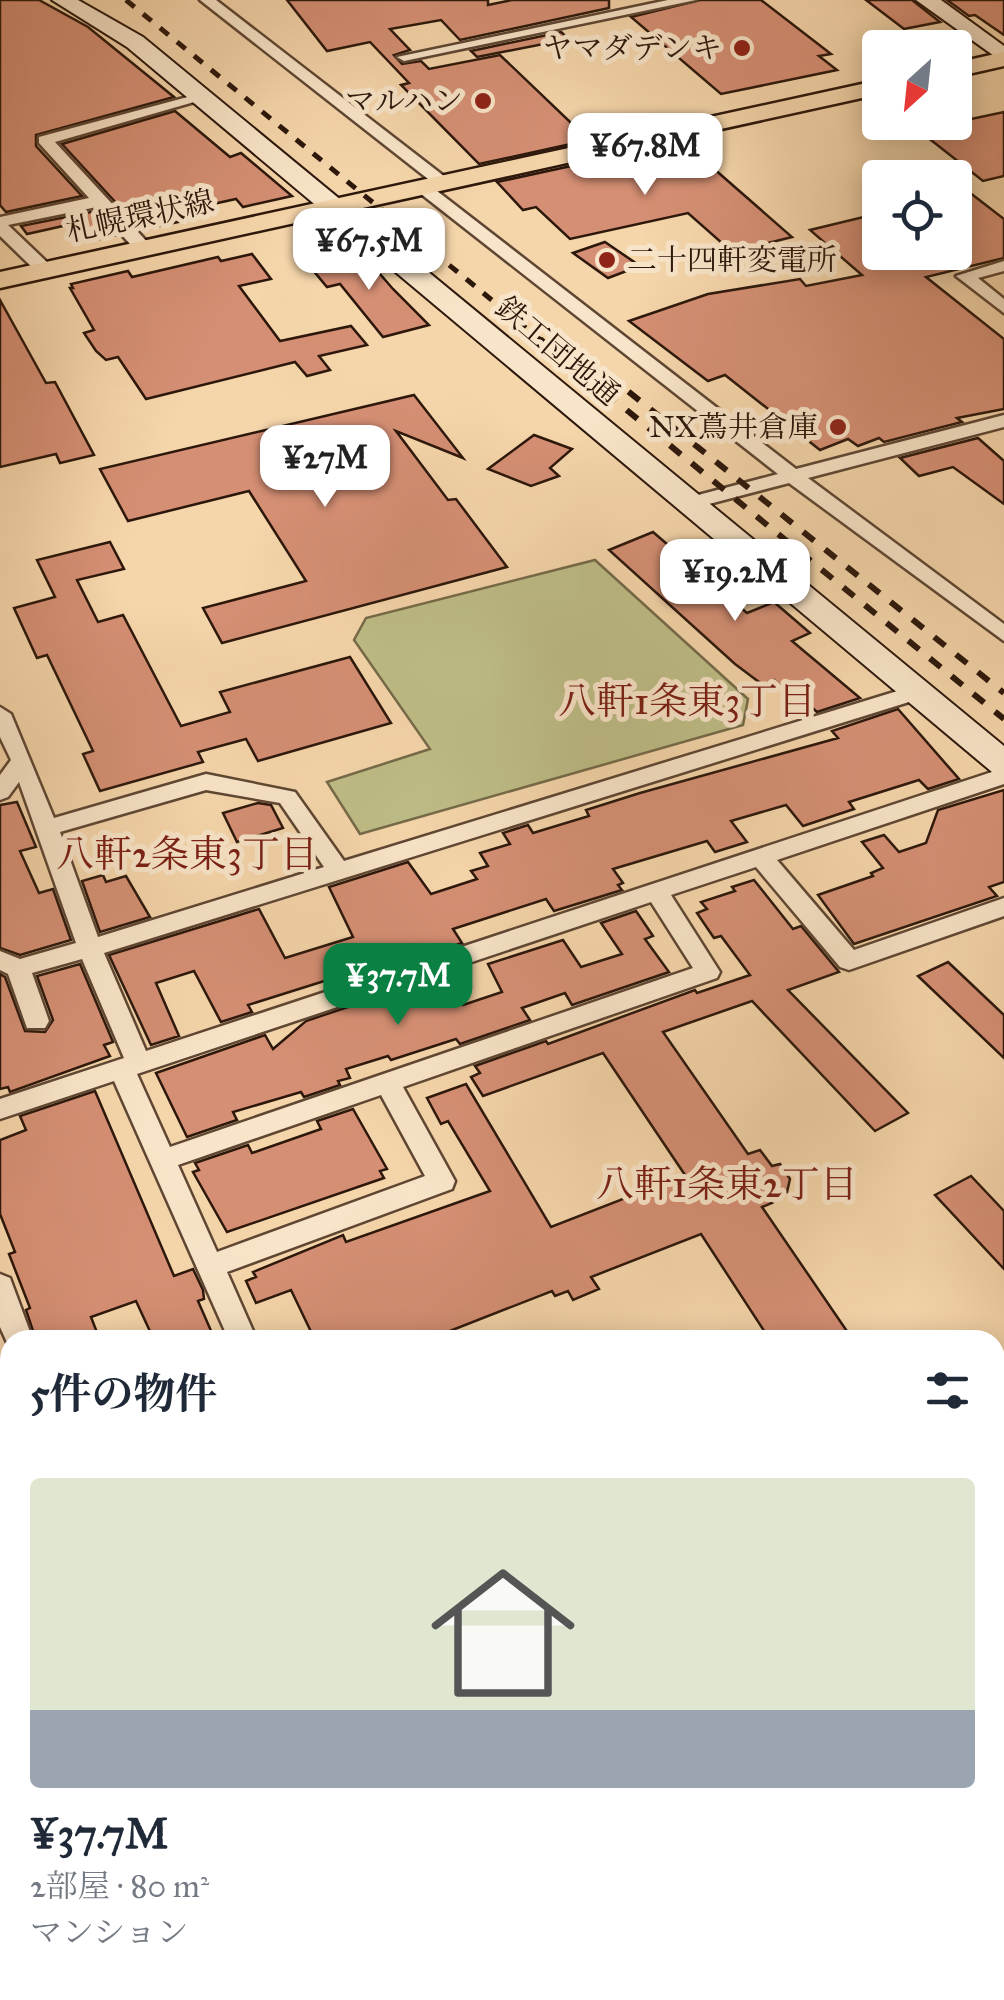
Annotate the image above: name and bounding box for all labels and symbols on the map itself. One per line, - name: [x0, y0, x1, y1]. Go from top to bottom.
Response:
- place label: ヤマダデンキ: [543, 30, 722, 66]
- north arrow: [862, 30, 972, 140]
- marker: ヤマダデンキ: [731, 37, 753, 59]
- place label: マルハン: [345, 83, 463, 119]
- marker: マルハン: [472, 90, 494, 112]
- pin: ¥67.8M: [564, 113, 726, 198]
- street label: 札幌環状線: [63, 183, 217, 249]
- pin: ¥67.5M: [288, 208, 450, 293]
- place label: 二十四軒変電所: [627, 242, 837, 278]
- marker: 二十四軒変電所: [596, 249, 618, 271]
- street label: 鉄工団地通: [489, 289, 627, 413]
- place label: NX蔦井倉庫: [649, 409, 818, 445]
- marker: NX蔦井倉庫: [827, 416, 849, 438]
- pin: ¥27M: [266, 425, 384, 510]
- pin: ¥19.2M: [654, 539, 816, 624]
- district label: 八軒1条東3丁目: [558, 678, 816, 724]
- district label: 八軒2条東3丁目: [56, 831, 318, 877]
- pin: ¥37.7M: [317, 943, 479, 1028]
- district label: 八軒1条東2丁目: [596, 1161, 858, 1207]

